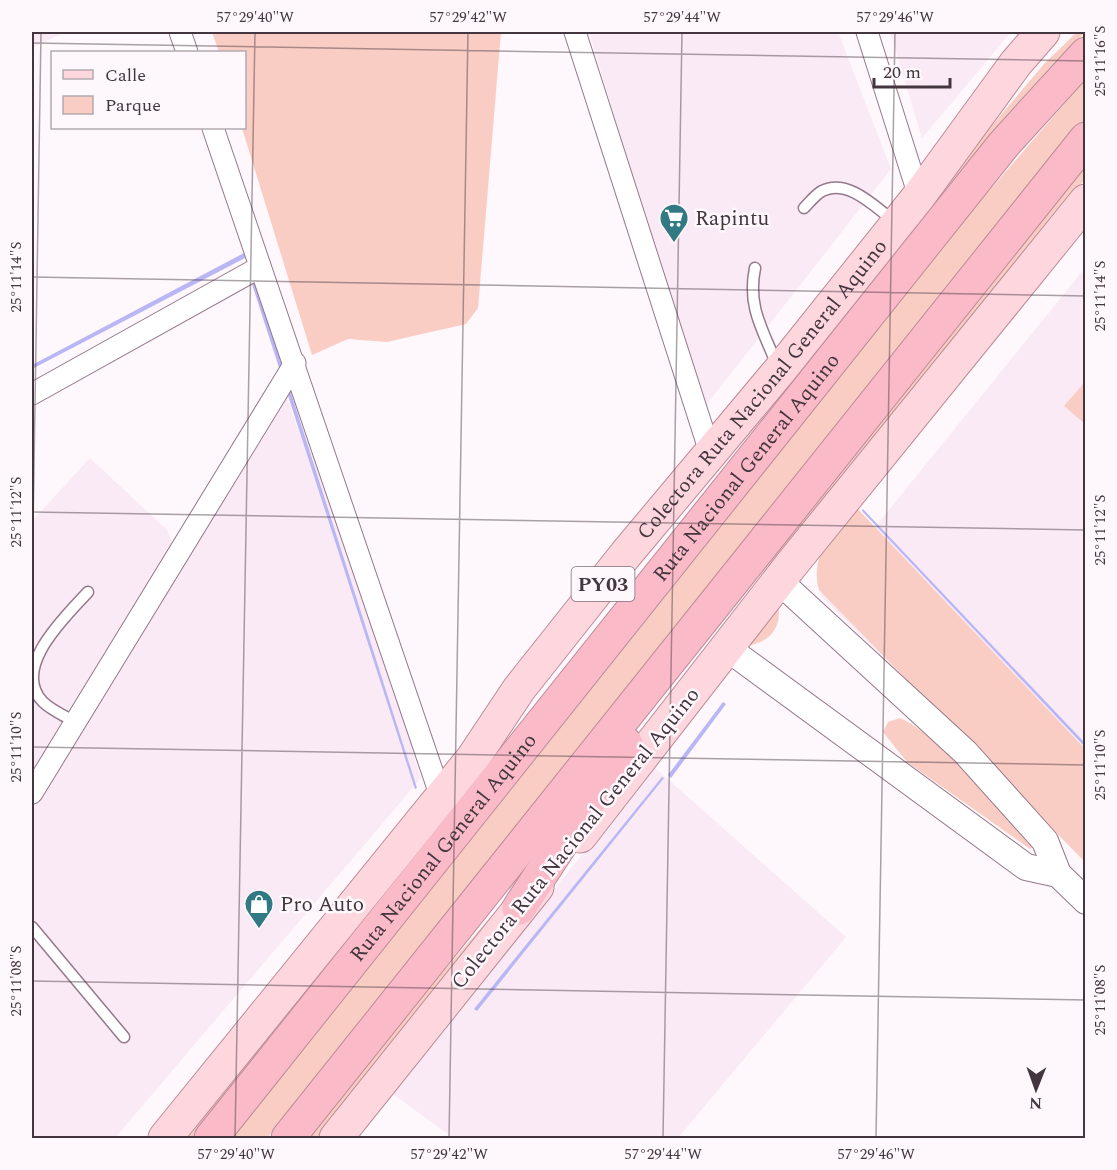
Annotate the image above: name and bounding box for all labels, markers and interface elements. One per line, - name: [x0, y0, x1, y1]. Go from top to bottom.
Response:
- text: 57°29'40"W: [216, 6, 294, 29]
- text: 57°29'42"W: [429, 6, 507, 29]
- text: 57°29'44"W: [643, 6, 721, 29]
- text: 57°29'46"W: [856, 6, 934, 29]
- text: 25°11'16"S: [1089, 25, 1112, 96]
- legend: [51, 51, 246, 129]
- scale bar: [874, 51, 950, 89]
- text: 20 m: [883, 59, 921, 86]
- text: Calle: [105, 62, 146, 89]
- text: Parque: [105, 92, 161, 119]
- supermarket icon: Rapintu: [658, 202, 690, 244]
- place label: Rapintu: [695, 203, 769, 235]
- street label: Colectora Ruta Nacional General Aquino: [632, 232, 892, 544]
- text: 25°11'14"S: [5, 241, 28, 312]
- text: 25°11'14"S: [1089, 260, 1112, 331]
- street label: Ruta Nacional General Aquino: [649, 347, 845, 587]
- text: 25°11'12"S: [5, 476, 28, 547]
- text: 25°11'12"S: [1089, 494, 1112, 565]
- road number: PY03: [572, 567, 634, 601]
- street label: Colectora Ruta Nacional General Aquino: [445, 682, 705, 994]
- text: 25°11'10"S: [5, 711, 28, 782]
- street label: Ruta Nacional General Aquino: [346, 729, 544, 967]
- text: 25°11'10"S: [1089, 729, 1112, 800]
- shop icon: Pro Auto: [243, 888, 275, 930]
- place label: Pro Auto: [280, 889, 364, 921]
- text: 25°11'08"S: [5, 945, 28, 1016]
- text: 25°11'08"S: [1089, 964, 1112, 1035]
- north arrow: [1006, 1059, 1066, 1119]
- text: N: [1029, 1091, 1042, 1115]
- text: 57°29'40"W: [197, 1143, 275, 1166]
- text: 57°29'42"W: [410, 1143, 488, 1166]
- text: 57°29'44"W: [624, 1143, 702, 1166]
- text: 57°29'46"W: [837, 1143, 915, 1166]

